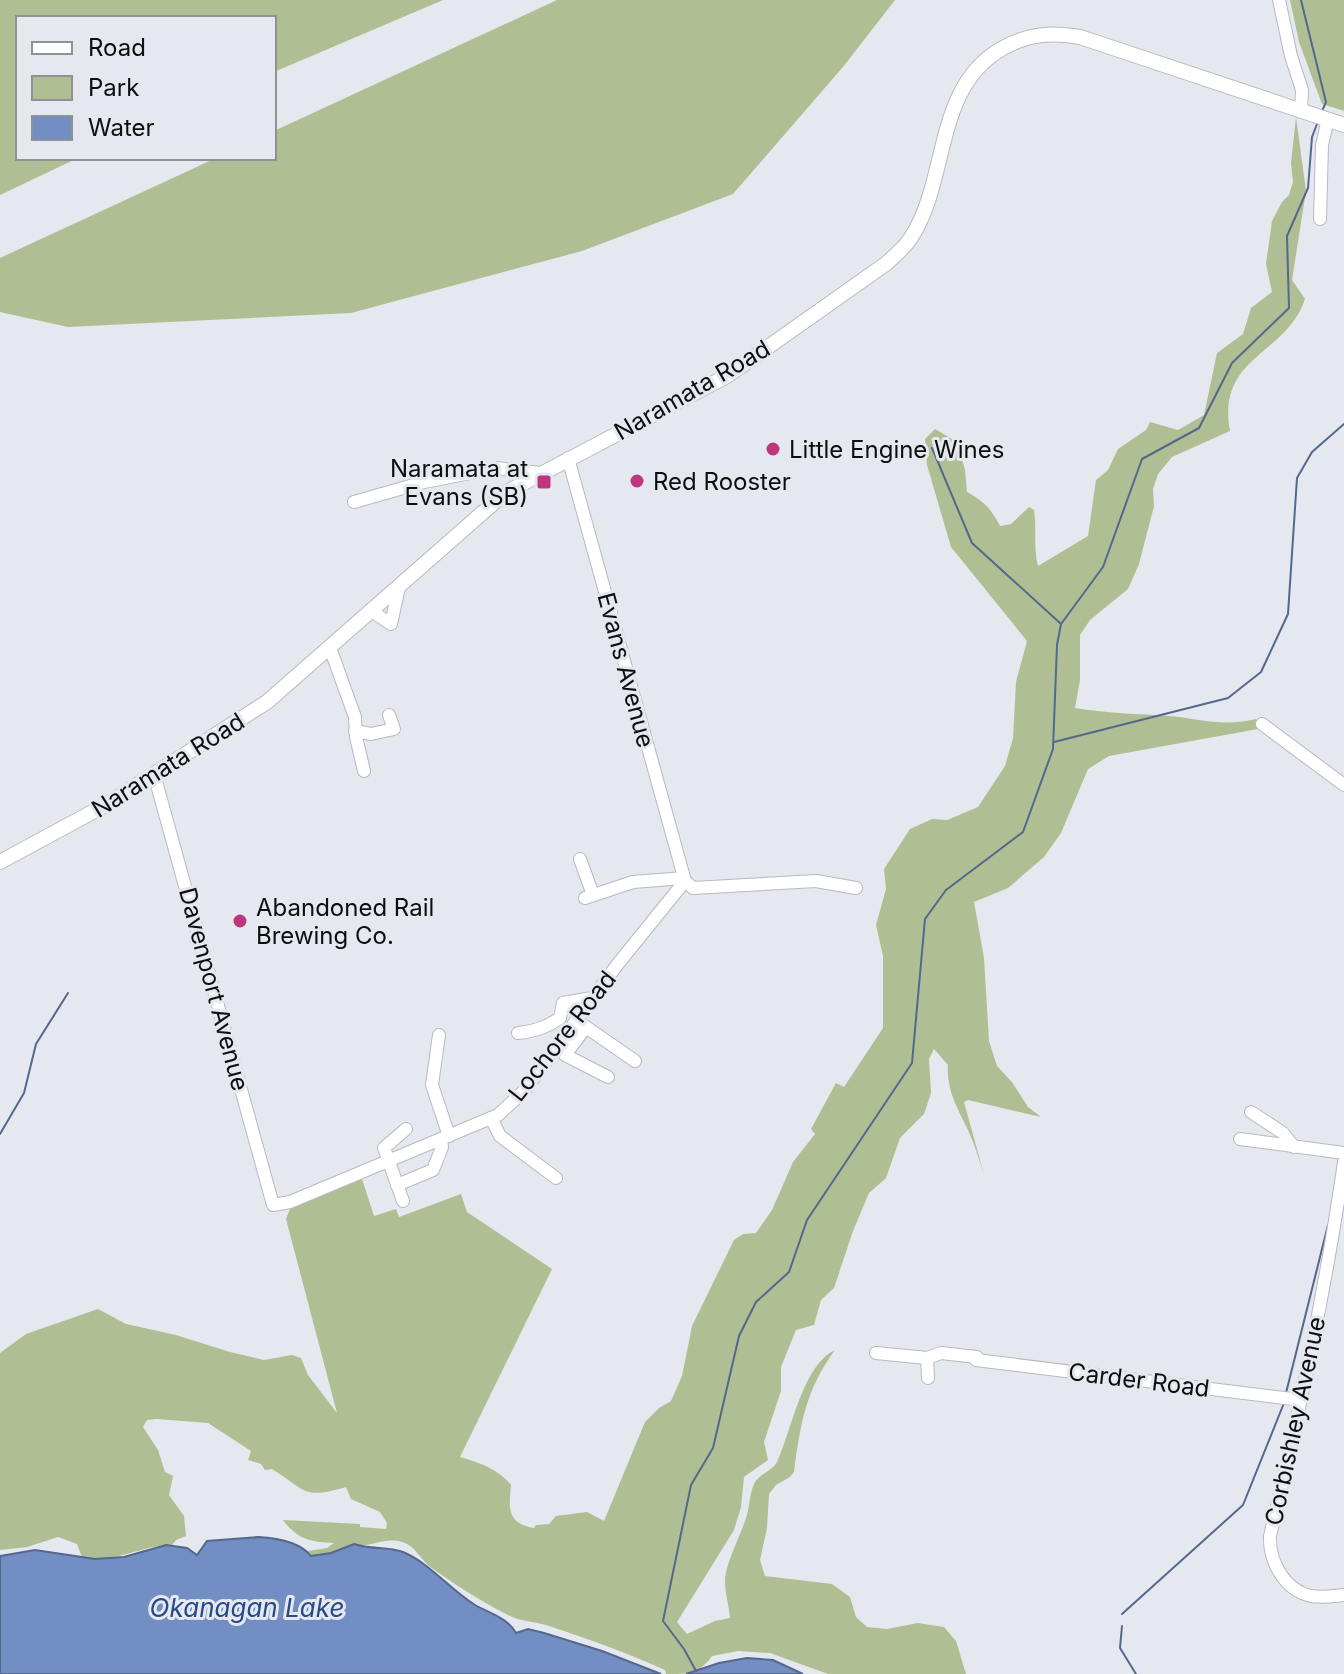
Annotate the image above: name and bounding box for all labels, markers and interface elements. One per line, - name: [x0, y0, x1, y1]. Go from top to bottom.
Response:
- legend: [16, 16, 276, 160]
- text: Road: [88, 33, 146, 62]
- text: Park: [88, 73, 139, 102]
- text: Water: [88, 113, 155, 142]
- street label: Naramata Road: [609, 334, 775, 446]
- place label: Little Engine Wines: [789, 435, 1004, 464]
- marker: Little Engine Wines: [764, 440, 782, 458]
- place label: Naramata at Evans (SB): [390, 454, 528, 511]
- place label: Red Rooster: [653, 467, 791, 496]
- marker: Red Rooster: [628, 472, 646, 490]
- marker: Naramata at Evans (SB): [535, 473, 553, 491]
- street label: Evans Avenue: [591, 589, 661, 751]
- street label: Naramata Road: [86, 706, 250, 824]
- street label: Davenport Avenue: [173, 884, 255, 1094]
- place label: Abandoned Rail Brewing Co.: [256, 893, 434, 950]
- marker: Abandoned Rail Brewing Co.: [231, 912, 249, 930]
- street label: Lochore Road: [502, 965, 622, 1107]
- street label: Corbishley Avenue: [1259, 1314, 1331, 1528]
- street label: Carder Road: [1067, 1357, 1211, 1403]
- water label: Okanagan Lake: [150, 1592, 344, 1623]

